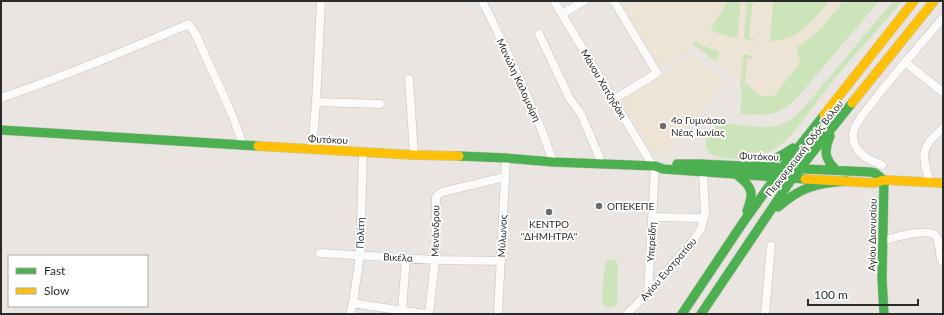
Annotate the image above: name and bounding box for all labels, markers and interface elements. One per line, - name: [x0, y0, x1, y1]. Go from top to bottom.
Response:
- street label: Μανώλη Καλομοίρη: [495, 37, 544, 124]
- street label: Μάνου Χατζηδάκι: [578, 47, 630, 121]
- street label: Περιφερειακή Οδός Βόλου: [763, 97, 845, 199]
- place label: 4ο Γυμνάσιο Νέας Ιωνίας: [671, 114, 726, 138]
- marker: 4ο Γυμνάσιο Νέας Ιωνίας: [658, 121, 668, 131]
- street label: Φυτόκου: [308, 132, 348, 146]
- street label: Φυτόκου: [739, 149, 779, 163]
- street label: Αγίου Διονυσίου: [865, 198, 879, 272]
- place label: ΟΠΕΚΕΠΕ: [607, 200, 654, 212]
- marker: ΟΠΕΚΕΠΕ: [594, 201, 604, 211]
- street label: Μενάνδρου: [429, 205, 441, 257]
- marker: ΚΕΝΤΡΟ ''ΔΗΜΗΤΡΑ'': [544, 207, 554, 217]
- street label: Μύλωνος: [495, 214, 509, 258]
- street label: Πολίτη: [353, 217, 367, 249]
- place label: ΚΕΝΤΡΟ ''ΔΗΜΗΤΡΑ'': [521, 218, 577, 242]
- street label: Υπερείδη: [644, 221, 658, 262]
- street label: Αγίου Ευστρατίου: [637, 235, 699, 303]
- street label: Βικέλα: [383, 250, 413, 264]
- legend: [8, 255, 148, 307]
- text: Fast: [44, 263, 66, 278]
- scale bar: [808, 281, 918, 307]
- text: Slow: [44, 283, 70, 298]
- text: 100 m: [814, 287, 848, 302]

